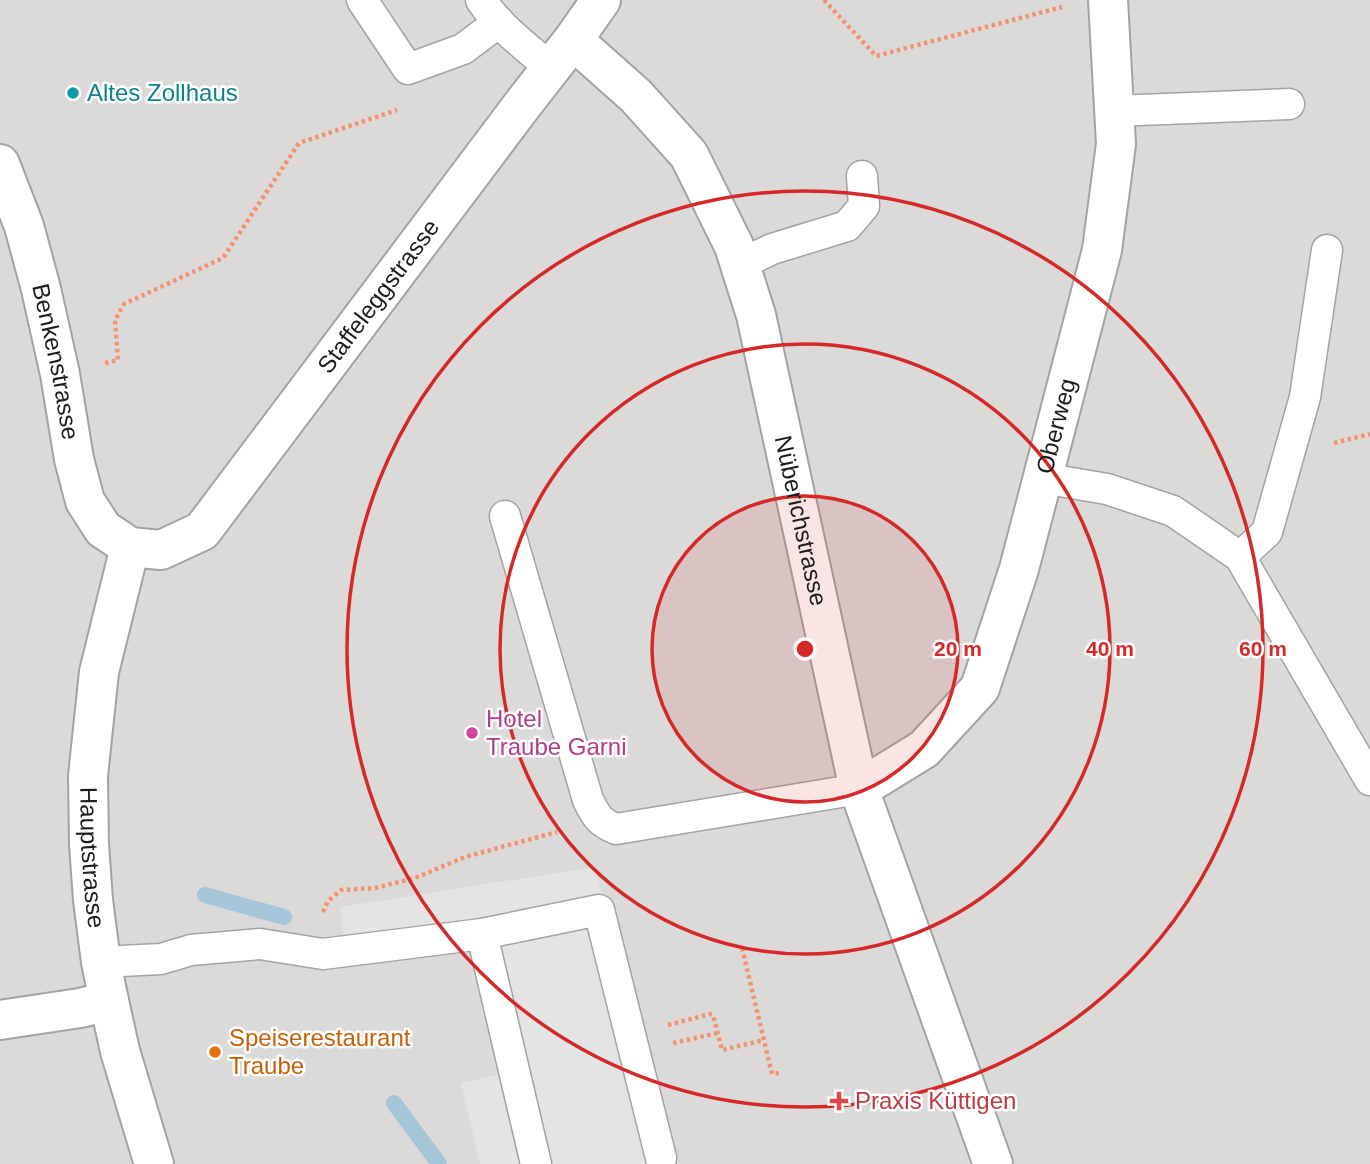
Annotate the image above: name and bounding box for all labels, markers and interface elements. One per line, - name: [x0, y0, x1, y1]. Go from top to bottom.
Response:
- place label: Altes Zollhaus: [87, 79, 238, 106]
- marker: Altes Zollhaus: [65, 85, 81, 101]
- street label: Staffeleggstrasse: [312, 214, 444, 378]
- street label: Benkenstrasse: [27, 281, 85, 442]
- street label: Oberweg: [1030, 375, 1081, 477]
- street label: Nüberichstrasse: [770, 433, 833, 608]
- centre of rings: [793, 637, 817, 661]
- text: 20 m: [934, 637, 982, 660]
- text: 40 m: [1086, 637, 1134, 660]
- text: 60 m: [1239, 637, 1287, 660]
- place label: Hotel Traube Garni: [486, 705, 627, 760]
- marker: Hotel Traube Garni: [464, 725, 480, 741]
- street label: Hauptstrasse: [75, 787, 110, 930]
- place label: Speiserestaurant Traube: [229, 1024, 411, 1079]
- marker: Speiserestaurant Traube: [207, 1044, 223, 1060]
- place label: Praxis Küttigen: [855, 1087, 1016, 1114]
- marker: Praxis Küttigen: [829, 1091, 849, 1111]

